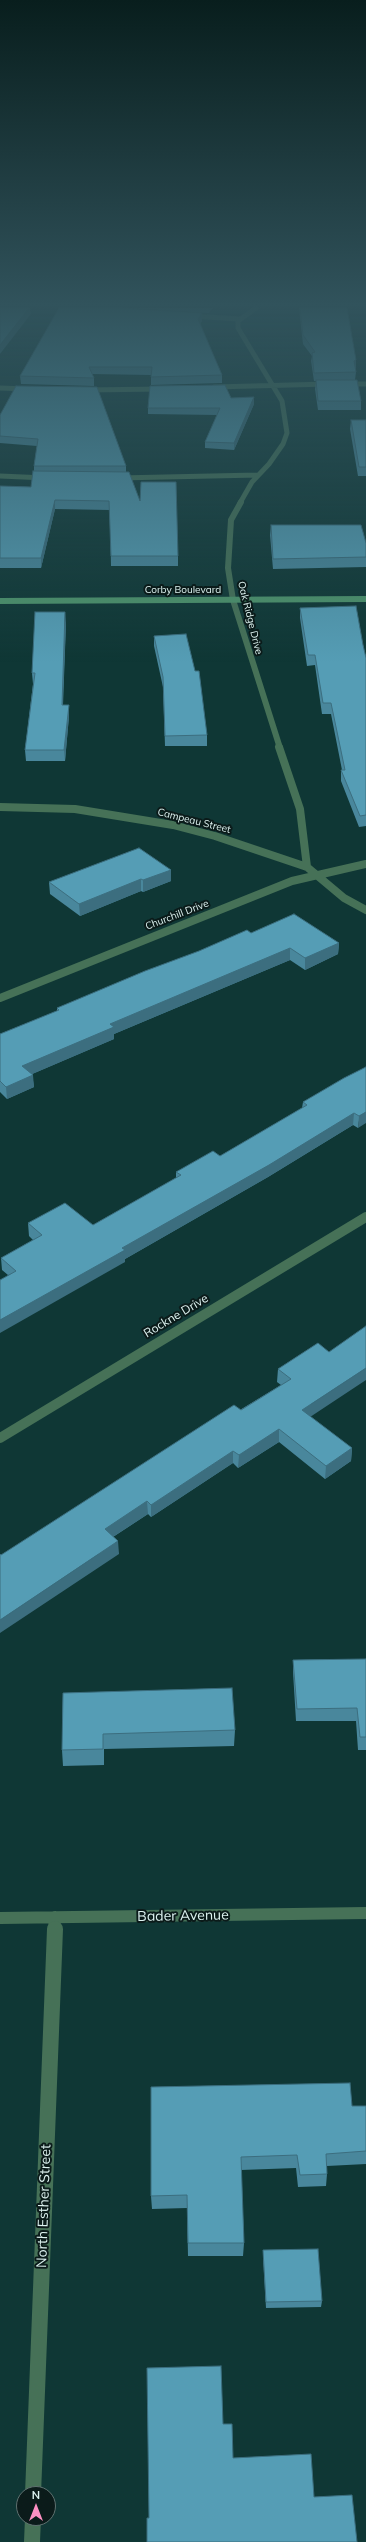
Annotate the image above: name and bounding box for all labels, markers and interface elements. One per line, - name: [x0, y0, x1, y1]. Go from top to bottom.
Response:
- street label: Oak Ridge Drive: [235, 580, 265, 656]
- street label: Corby Boulevard: [145, 584, 221, 596]
- street label: Campeau Street: [156, 806, 232, 836]
- street label: Churchill Drive: [144, 897, 210, 933]
- street label: Rockne Drive: [141, 1291, 211, 1341]
- street label: Bader Avenue: [137, 1907, 229, 1925]
- street label: North Esther Street: [33, 2144, 55, 2268]
- north arrow: [16, 2486, 56, 2526]
- text: N: [32, 2488, 40, 2502]

